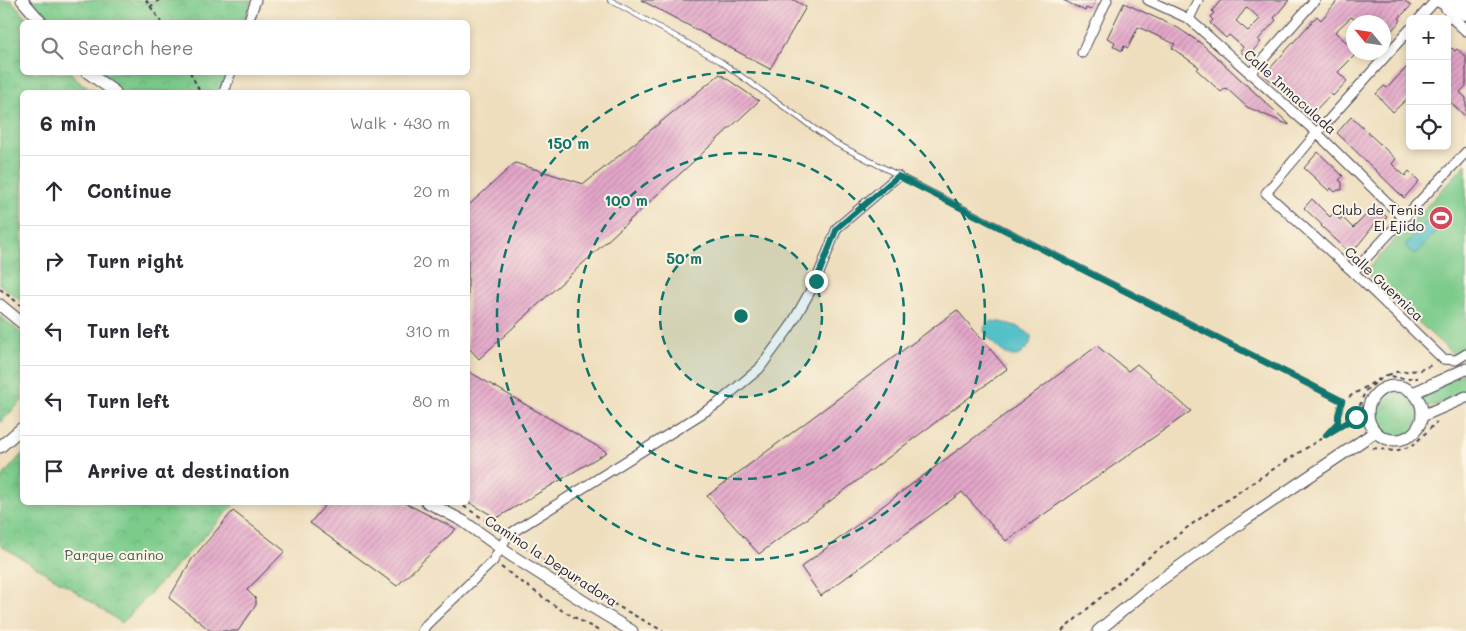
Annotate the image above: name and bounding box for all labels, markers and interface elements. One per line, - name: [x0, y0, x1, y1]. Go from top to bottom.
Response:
- north arrow: [1346, 15, 1391, 60]
- map controls: [1406, 15, 1451, 150]
- button: +: [1406, 15, 1451, 60]
- search box: [20, 20, 470, 75]
- icon: search: [38, 34, 66, 62]
- text: Search here: [78, 35, 194, 60]
- street label: Calle Inmaculada: [1240, 45, 1341, 138]
- button: −: [1406, 60, 1451, 105]
- button: locate: [1406, 105, 1451, 150]
- text: 6 min: [40, 109, 96, 136]
- text: Walk · 430 m: [350, 112, 450, 133]
- text: 150 m: [547, 133, 589, 153]
- icon: ahead: [40, 177, 68, 205]
- text: Continue: [87, 178, 172, 203]
- text: 20 m: [413, 180, 450, 201]
- text: 100 m: [604, 190, 648, 210]
- place label: Club de Tenis El Ejido: [1332, 200, 1424, 235]
- sports icon: Club de Tenis El Ejido: [1428, 205, 1454, 231]
- street label: Calle Guernica: [1341, 242, 1428, 325]
- icon: right: [40, 247, 68, 275]
- text: Turn right: [87, 248, 184, 273]
- text: 50 m: [666, 248, 702, 268]
- text: 20 m: [413, 250, 450, 271]
- route end: [805, 270, 828, 293]
- centre of rings: [732, 307, 750, 325]
- icon: left: [40, 317, 68, 345]
- text: Turn left: [87, 318, 170, 343]
- text: 310 m: [406, 320, 450, 341]
- icon: left: [40, 387, 68, 415]
- text: Turn left: [87, 388, 170, 413]
- text: 80 m: [413, 390, 450, 411]
- route start: [1345, 406, 1368, 429]
- icon: arrive: [40, 457, 68, 485]
- text: Arrive at destination: [87, 458, 290, 483]
- street label: Camino la Depuradora: [481, 510, 621, 611]
- park label: Parque canino: [64, 545, 164, 564]

